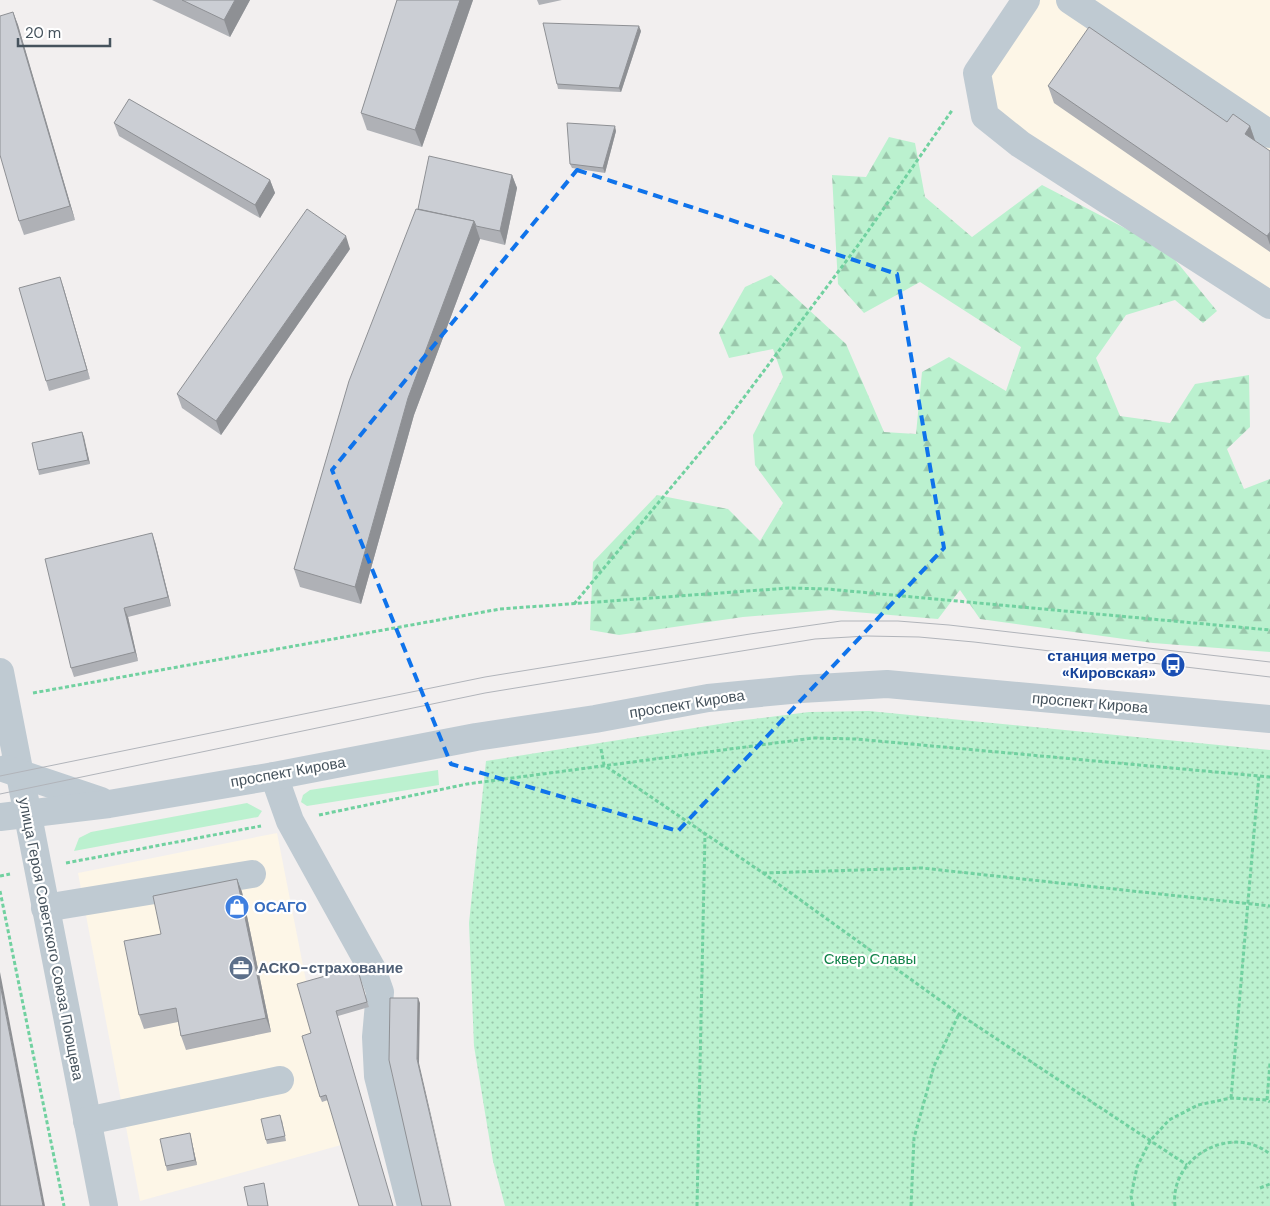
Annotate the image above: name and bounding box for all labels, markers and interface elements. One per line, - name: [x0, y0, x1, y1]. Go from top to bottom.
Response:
- scale bar: [18, 15, 110, 47]
- text: 20 m: [25, 23, 61, 43]
- place label: станция метро «Кировская»: [1047, 646, 1156, 683]
- bus stop icon: станция метро «Кировская»: [1160, 652, 1186, 678]
- street label: проспект Кирова: [628, 685, 747, 723]
- street label: проспект Кирова: [1031, 688, 1149, 718]
- street label: проспект Кирова: [229, 752, 348, 792]
- street label: улица Героя Советского Союза Поющева: [14, 796, 88, 1083]
- shop icon: ОСАГО: [224, 894, 250, 920]
- place label: ОСАГО: [254, 897, 307, 917]
- park label: Сквер Славы: [824, 949, 916, 969]
- office icon: АСКО-страхование: [228, 955, 254, 981]
- place label: АСКО-страхование: [258, 958, 403, 978]

